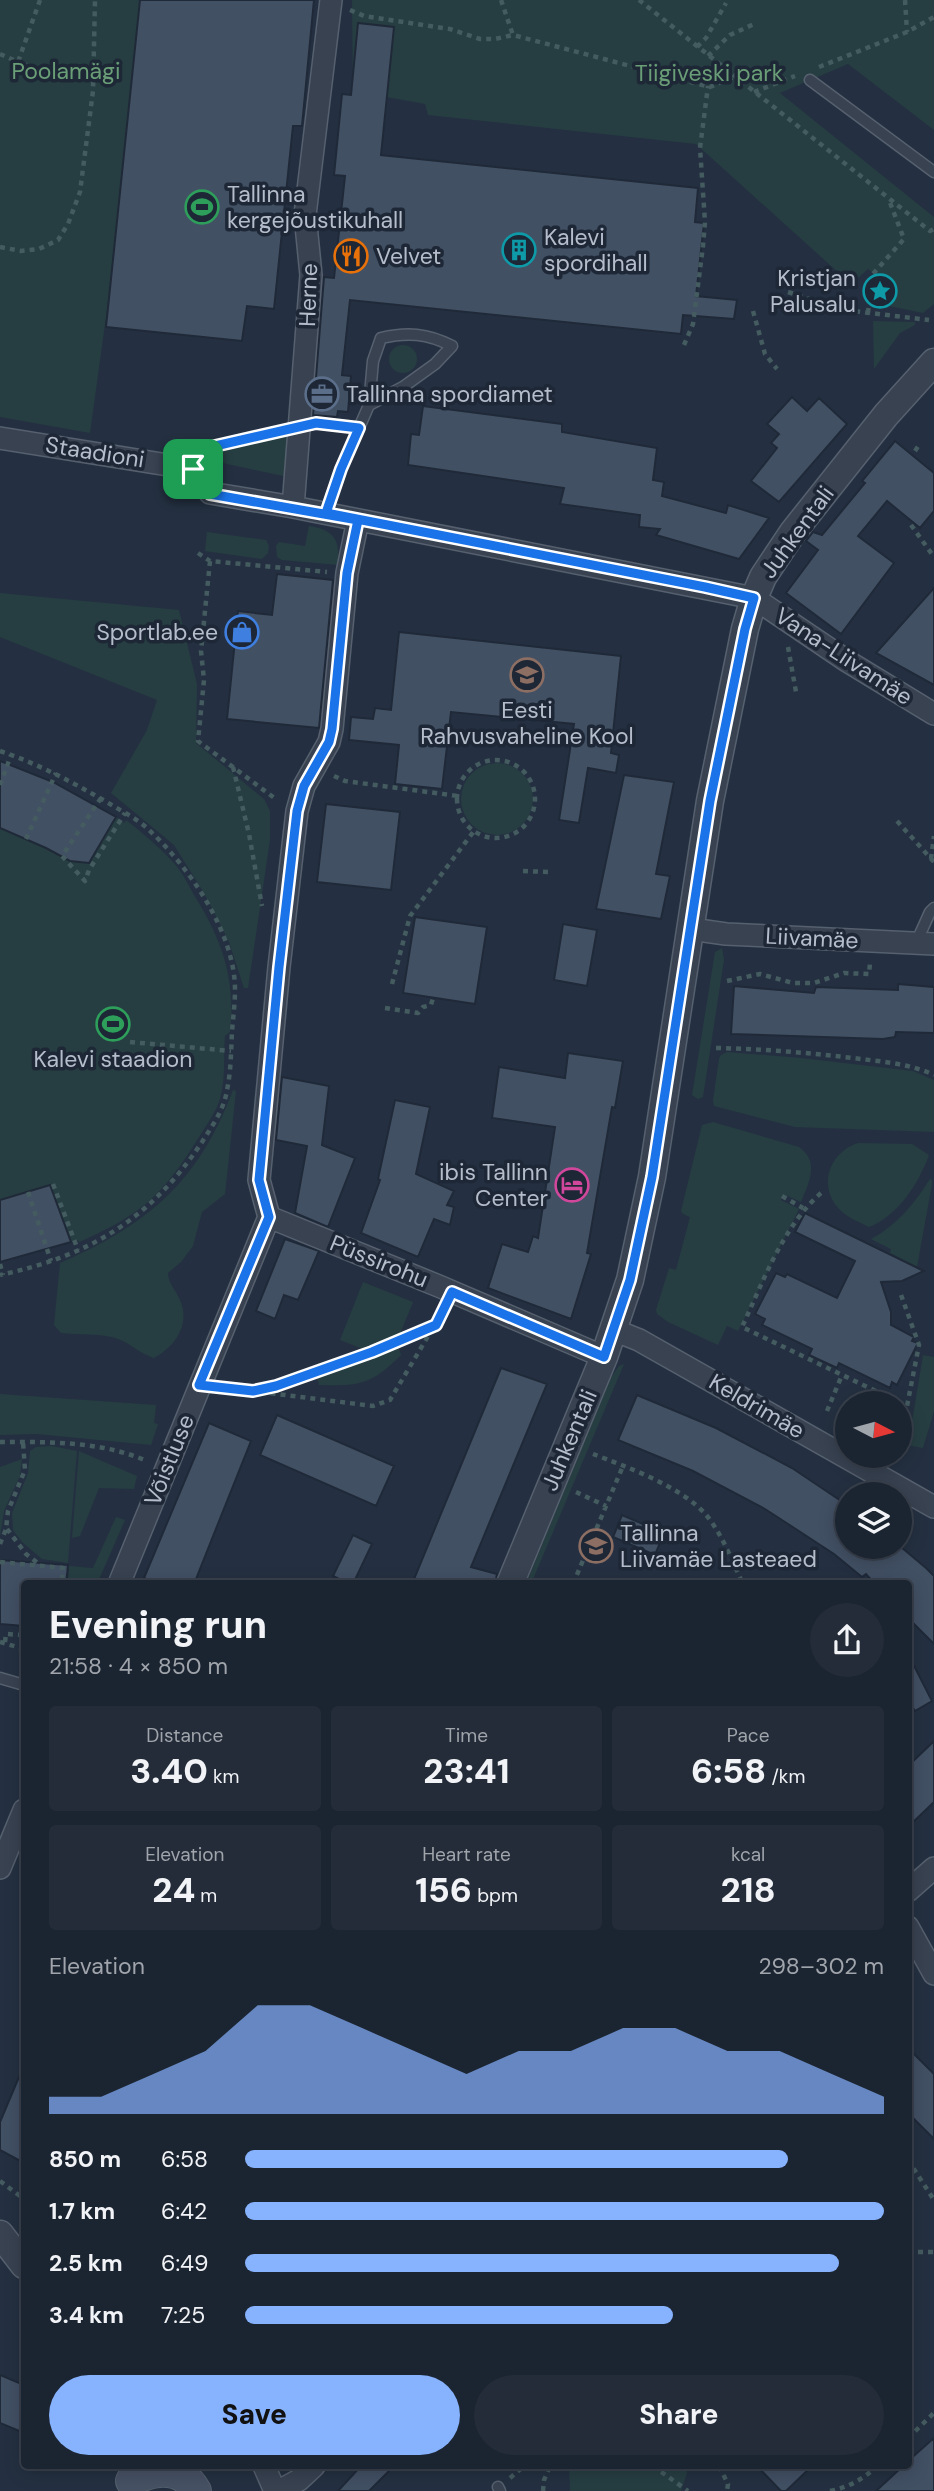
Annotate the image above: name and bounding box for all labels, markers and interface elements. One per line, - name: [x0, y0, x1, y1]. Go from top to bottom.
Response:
- park label: Poolamägi: [12, 56, 120, 86]
- park label: Tiigiveski park: [635, 58, 784, 88]
- place label: Tallinna kergejõustikuhall: [227, 179, 403, 235]
- sports icon: Tallinna kergejõustikuhall: [183, 188, 221, 226]
- place label: Kalevi spordihall: [544, 222, 648, 278]
- building icon: Kalevi spordihall: [500, 231, 538, 269]
- restaurant icon: Velvet: [332, 237, 370, 275]
- place label: Velvet: [376, 241, 441, 271]
- street label: Herne: [292, 263, 324, 327]
- place label: Kristjan Palusalu: [770, 263, 856, 319]
- place icon: Kristjan Palusalu: [861, 272, 899, 310]
- office icon: Tallinna spordiamet: [303, 375, 341, 413]
- place label: Tallinna spordiamet: [346, 379, 553, 409]
- street label: Staadioni: [43, 429, 147, 475]
- pin: [163, 439, 223, 499]
- icon: arrive: [174, 450, 212, 488]
- street label: Juhkentali: [753, 480, 841, 584]
- street label: Vana-Liivamäe: [770, 600, 918, 712]
- shop icon: Sportlab.ee: [223, 613, 261, 651]
- place label: Sportlab.ee: [96, 617, 218, 647]
- school or university icon: Eesti Rahvusvaheline Kool: [508, 656, 546, 694]
- place label: Eesti Rahvusvaheline Kool: [420, 695, 634, 751]
- street label: Liivamäe: [765, 921, 859, 955]
- sports icon: Kalevi staadion: [94, 1005, 132, 1043]
- place label: Kalevi staadion: [34, 1044, 192, 1074]
- place label: ibis Tallinn Center: [439, 1157, 548, 1213]
- hotel icon: ibis Tallinn Center: [553, 1166, 591, 1204]
- street label: Püssirohu: [326, 1228, 432, 1294]
- street label: Keldrimäe: [704, 1367, 810, 1445]
- street label: Juhkentali: [534, 1385, 604, 1495]
- north arrow: [835, 1391, 912, 1468]
- map controls: [835, 1391, 912, 1559]
- street label: Võistluse: [137, 1410, 201, 1510]
- button: layers: [835, 1482, 912, 1559]
- place label: Tallinna Liivamäe Lasteaed: [620, 1518, 817, 1574]
- school or university icon: Tallinna Liivamäe Lasteaed: [577, 1527, 615, 1565]
- text: Evening run: [49, 1600, 267, 1650]
- button: share: [810, 1603, 884, 1677]
- text: 21:58 · 4 × 850 m: [49, 1651, 228, 1681]
- text: Distance: [146, 1723, 223, 1748]
- text: Time: [445, 1723, 488, 1748]
- text: Pace: [727, 1723, 769, 1748]
- text: 3.40: [130, 1748, 208, 1794]
- text: 23:41: [423, 1748, 510, 1794]
- text: 6:58: [691, 1748, 766, 1794]
- text: km: [208, 1764, 240, 1789]
- text: /km: [766, 1764, 805, 1789]
- text: Elevation: [145, 1842, 224, 1867]
- text: Heart rate: [422, 1842, 511, 1867]
- text: kcal: [731, 1842, 765, 1867]
- text: 24: [152, 1867, 195, 1913]
- text: 156: [415, 1867, 472, 1913]
- text: 218: [720, 1867, 776, 1913]
- text: m: [195, 1883, 217, 1908]
- text: bpm: [472, 1883, 518, 1908]
- text: Elevation: [49, 1951, 145, 1981]
- text: 298–302 m: [759, 1951, 884, 1981]
- text: 850 m: [49, 2144, 121, 2174]
- text: 6:58: [161, 2144, 208, 2174]
- text: 1.7 km: [49, 2196, 115, 2226]
- text: 6:42: [161, 2196, 207, 2226]
- text: 2.5 km: [49, 2248, 123, 2278]
- text: 6:49: [161, 2248, 209, 2278]
- text: 3.4 km: [49, 2300, 124, 2330]
- text: 7:25: [161, 2300, 205, 2330]
- button: Save: [49, 2375, 460, 2455]
- button: Share: [474, 2375, 884, 2455]

